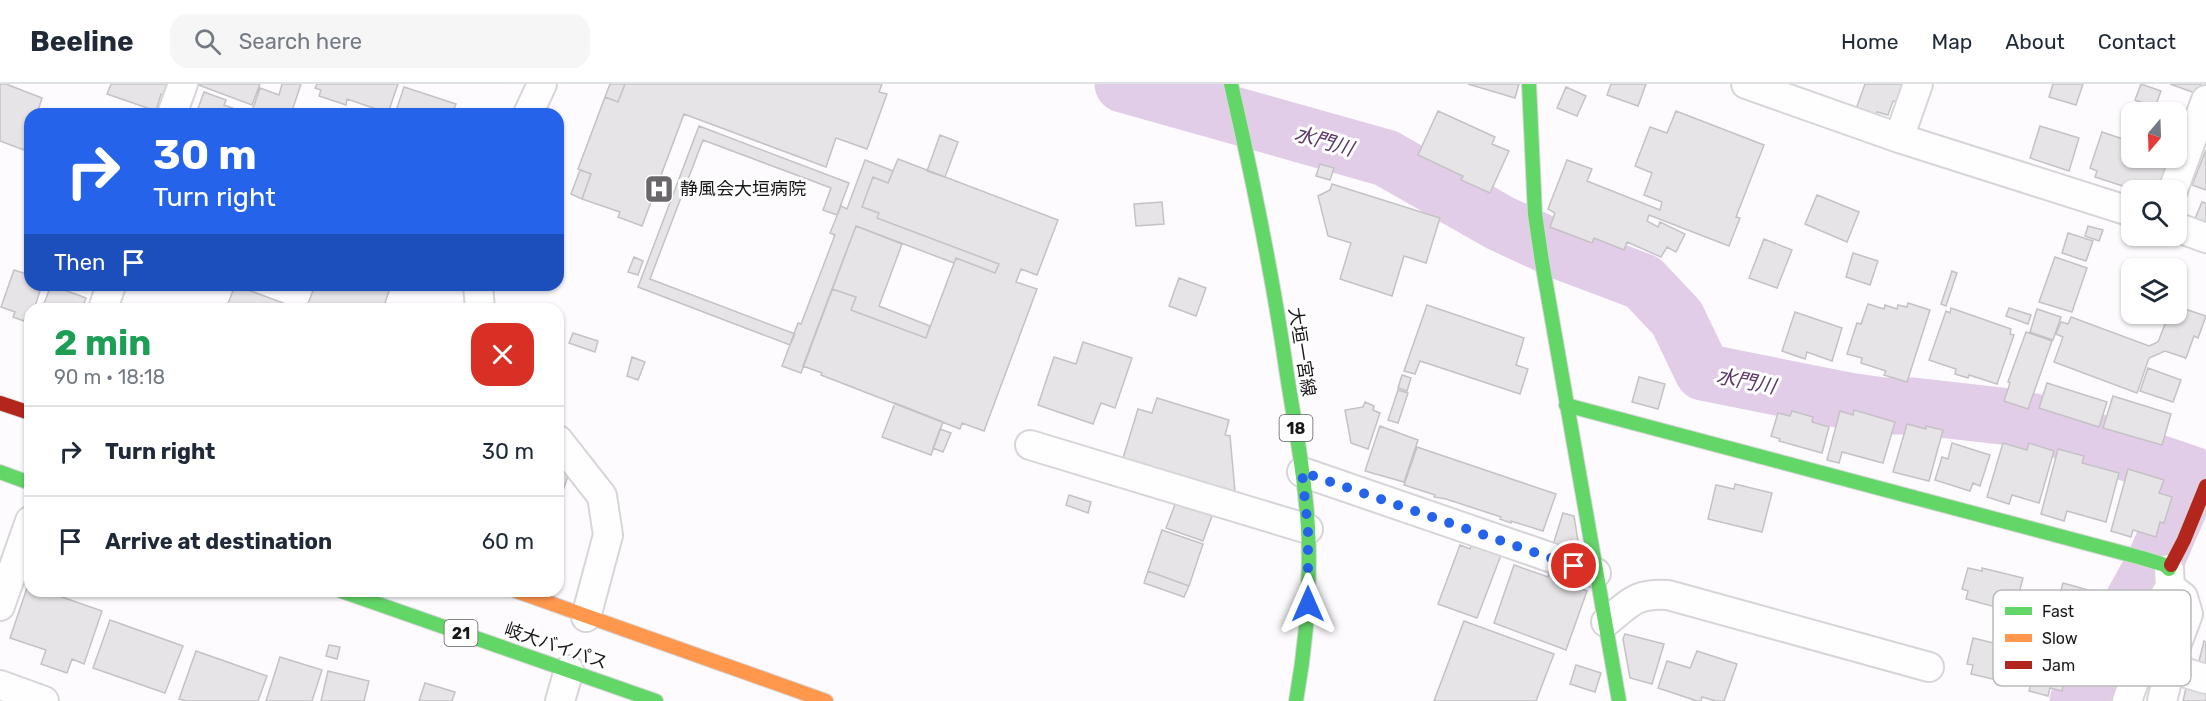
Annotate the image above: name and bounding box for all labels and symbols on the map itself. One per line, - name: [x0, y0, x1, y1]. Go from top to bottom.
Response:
- north arrow: [2121, 102, 2187, 168]
- water label: 水門川: [1292, 121, 1358, 161]
- hospital icon: 静風会大垣病院: [643, 173, 675, 205]
- place label: 静風会大垣病院: [680, 178, 806, 200]
- street label: 大垣一宮線: [1284, 306, 1320, 398]
- water label: 水門川: [1714, 363, 1780, 399]
- road number: 18: [1280, 415, 1312, 441]
- pin: [1548, 540, 1599, 591]
- position arrow: [1276, 572, 1340, 636]
- legend: [1993, 590, 2191, 686]
- text: Fast: [2042, 602, 2074, 621]
- street label: 岐大バイパス: [502, 618, 610, 674]
- road number: 21: [444, 620, 478, 646]
- text: Slow: [2042, 629, 2078, 648]
- text: Jam: [2042, 656, 2075, 675]

